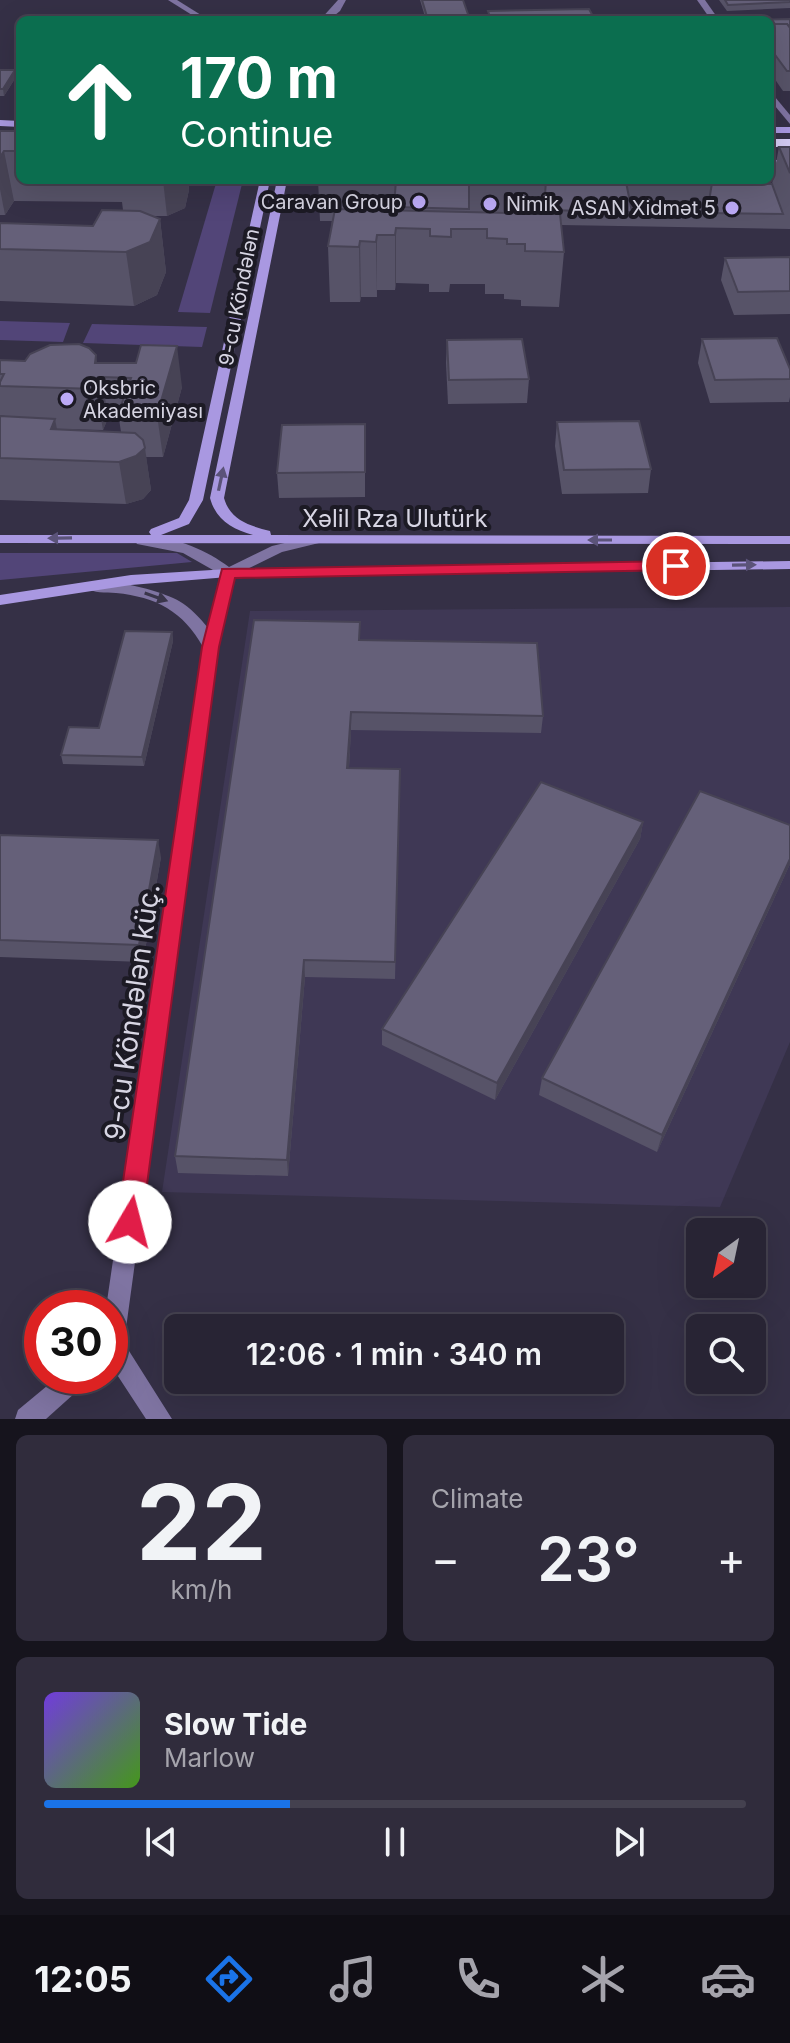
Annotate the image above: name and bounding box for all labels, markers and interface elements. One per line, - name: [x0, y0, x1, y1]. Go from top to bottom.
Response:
- text: 170 m: [180, 44, 338, 112]
- icon: ahead: [48, 48, 152, 152]
- text: Continue: [180, 112, 333, 156]
- place label: Caravan Group: [261, 190, 403, 214]
- place label: Nimik: [506, 192, 559, 216]
- marker: Caravan Group: [410, 193, 428, 211]
- marker: Nimik: [481, 195, 499, 213]
- place label: ASAN Xidmət 5: [571, 196, 716, 220]
- marker: ASAN Xidmət 5: [723, 199, 741, 217]
- street label: 9-cu Köndələn: [214, 226, 264, 368]
- place label: Oksbric Akademiyası: [83, 376, 203, 423]
- marker: Oksbric Akademiyası: [58, 390, 76, 408]
- one-way arrow: [215, 466, 228, 491]
- street label: Xəlil Rza Ulutürk: [302, 504, 488, 533]
- one-way arrow: [47, 532, 72, 544]
- pin: [642, 532, 710, 600]
- one-way arrow: [587, 534, 612, 546]
- icon: arrive: [654, 544, 698, 588]
- one-way arrow: [732, 559, 757, 572]
- one-way arrow: [144, 591, 168, 603]
- street label: 9-cu Köndələn küç.: [97, 882, 167, 1142]
- position arrow: [88, 1180, 172, 1264]
- north arrow: [686, 1218, 766, 1298]
- map controls: [686, 1218, 766, 1394]
- speed limit sign: 30: [24, 1290, 128, 1394]
- button: search: [686, 1314, 766, 1394]
- text: 12:06 · 1 min · 340 m: [246, 1336, 542, 1372]
- text: 22: [136, 1459, 267, 1585]
- text: Climate: [431, 1483, 523, 1514]
- text: 23°: [537, 1523, 640, 1595]
- text: −: [431, 1532, 460, 1586]
- text: +: [717, 1532, 746, 1586]
- text: km/h: [171, 1574, 232, 1605]
- text: Slow Tide: [164, 1706, 307, 1742]
- text: Marlow: [164, 1742, 255, 1773]
- icon: previous: [139, 1820, 183, 1864]
- icon: pause: [373, 1820, 417, 1864]
- icon: next: [607, 1820, 651, 1864]
- icon: directions: [201, 1951, 257, 2007]
- icon: music: [325, 1951, 381, 2007]
- icon: phone: [450, 1951, 506, 2007]
- icon: climate: [575, 1951, 631, 2007]
- icon: car: [700, 1951, 756, 2007]
- text: 12:05: [34, 1957, 132, 2001]

